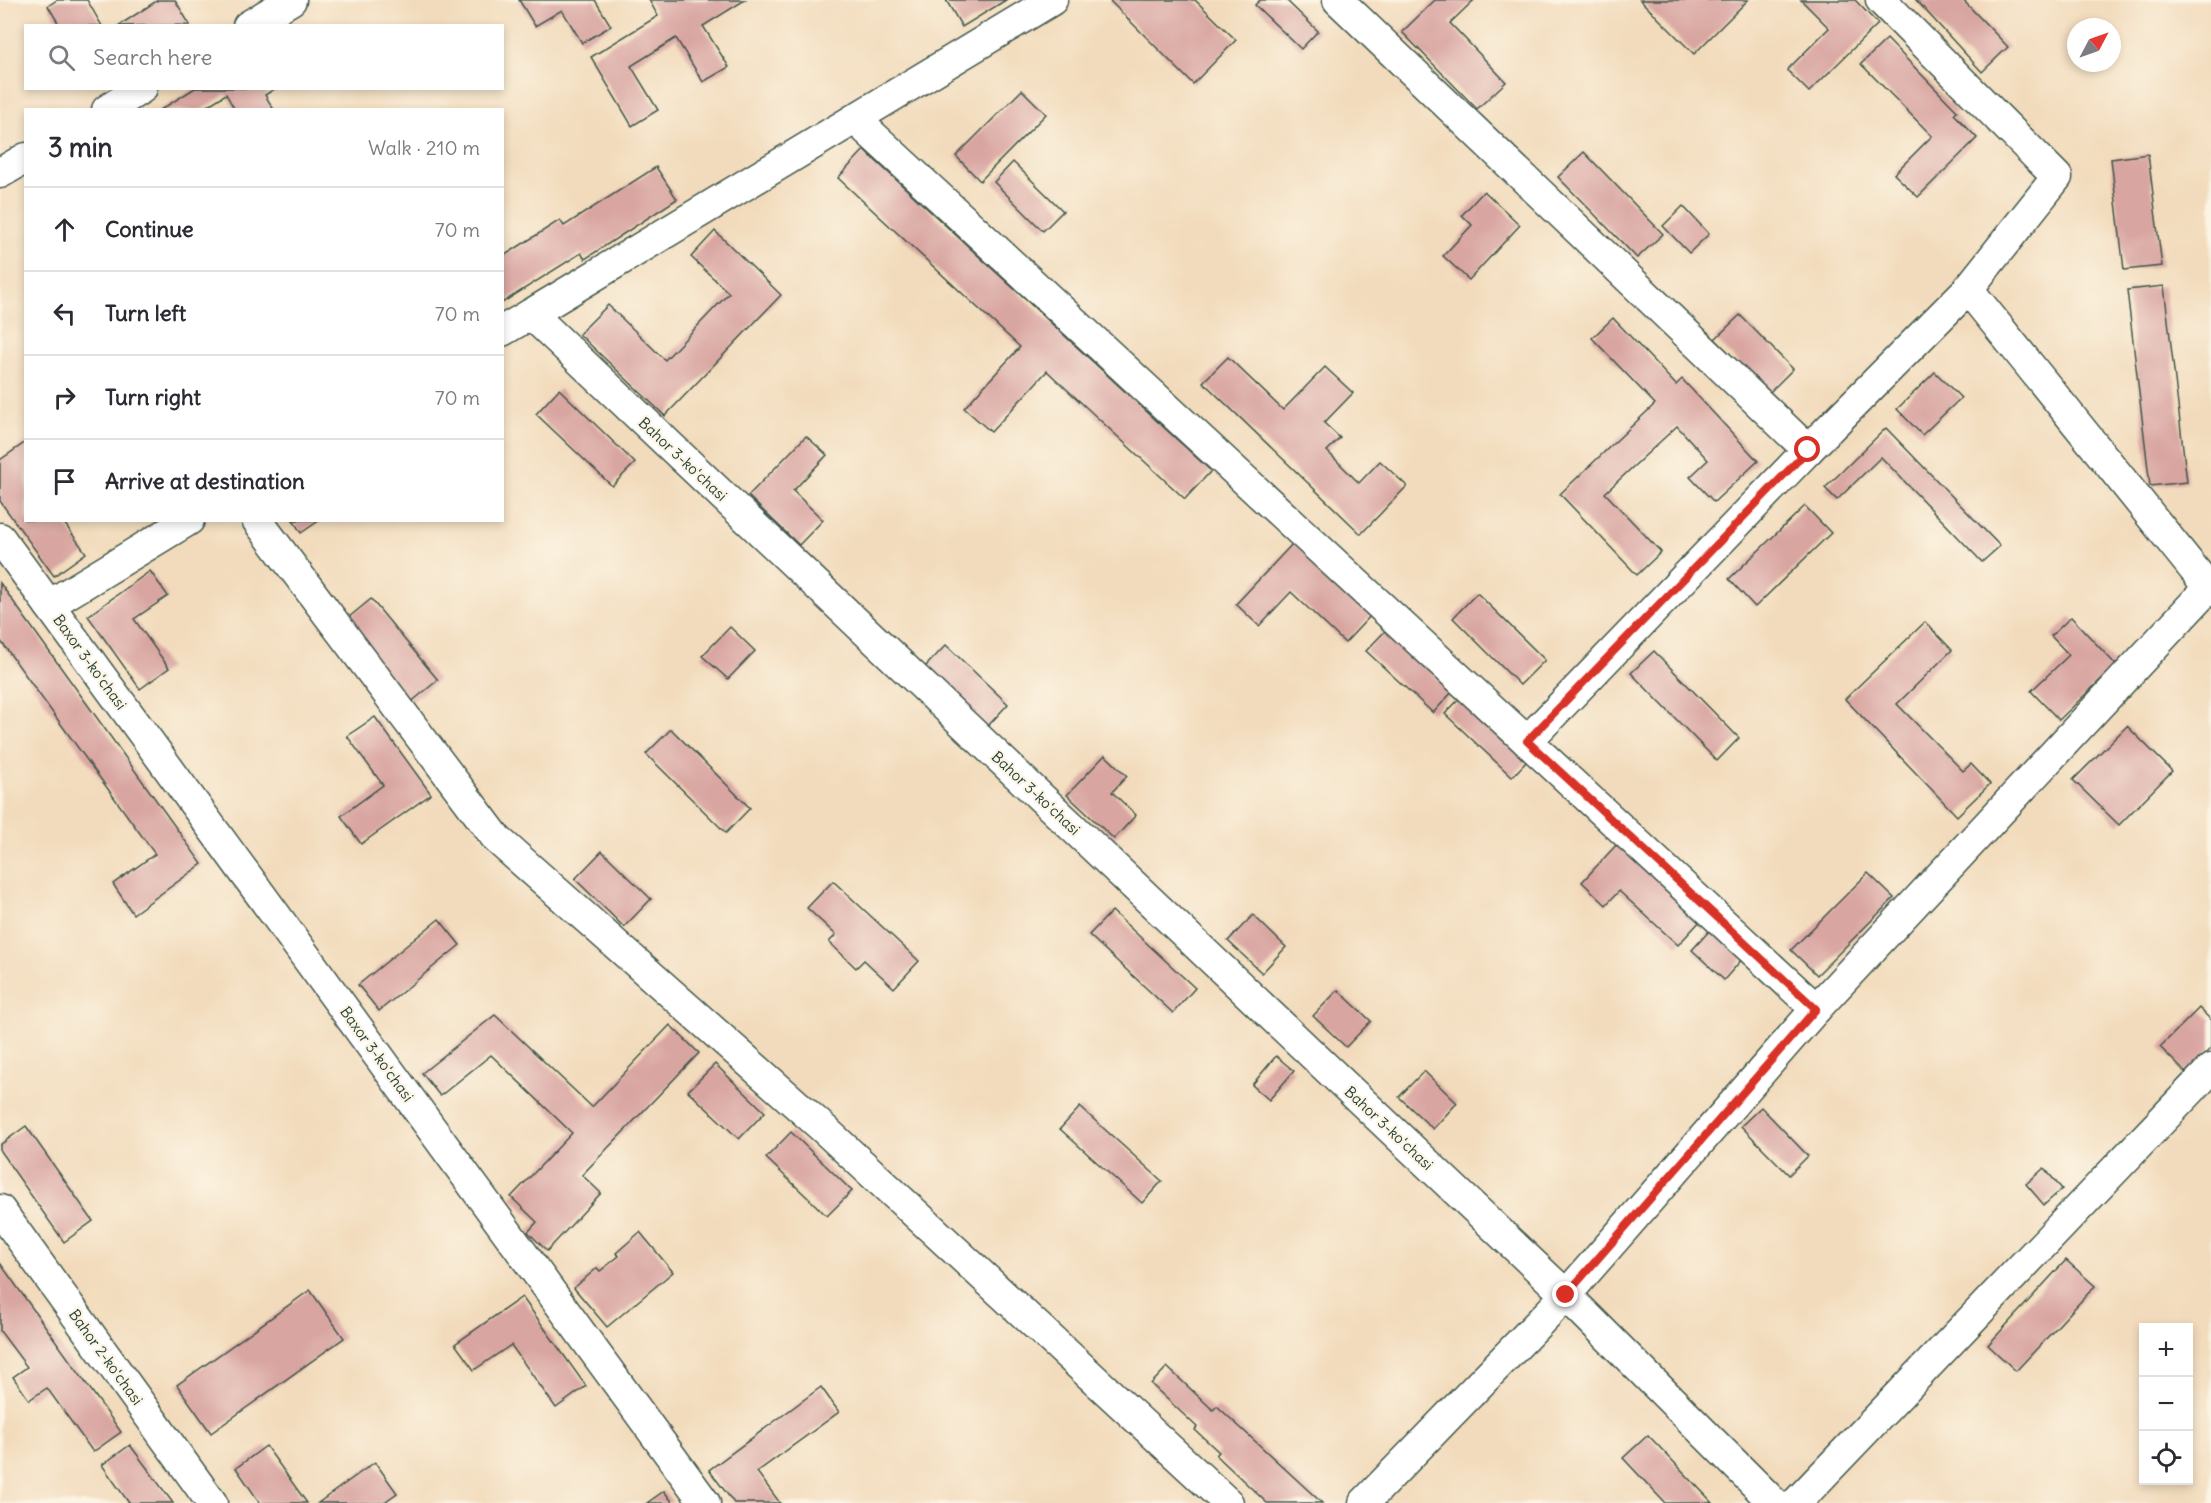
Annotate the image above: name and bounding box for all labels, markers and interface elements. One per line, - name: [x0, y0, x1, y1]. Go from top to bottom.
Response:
- north arrow: [2067, 18, 2121, 72]
- search box: [24, 24, 504, 90]
- icon: search: [45, 41, 78, 74]
- text: Search here: [93, 43, 212, 71]
- text: 3 min: [48, 131, 113, 164]
- text: Walk · 210 m: [368, 135, 480, 160]
- icon: ahead: [48, 213, 81, 246]
- text: Continue: [105, 215, 194, 243]
- text: 70 m: [435, 217, 480, 242]
- icon: left: [48, 297, 81, 330]
- text: Turn left: [105, 299, 186, 327]
- text: 70 m: [435, 301, 480, 326]
- icon: right: [48, 381, 81, 414]
- text: Turn right: [105, 383, 201, 411]
- text: 70 m: [435, 385, 480, 410]
- street label: Bahor 3-koʻchasi: [635, 413, 731, 505]
- route start: [1794, 436, 1820, 462]
- icon: arrive: [48, 465, 81, 498]
- text: Arrive at destination: [105, 467, 305, 495]
- street label: Baxor 3-koʻchasi: [49, 611, 131, 713]
- street label: Bahor 3-koʻchasi: [988, 747, 1084, 839]
- street label: Baxor 3-koʻchasi: [336, 1003, 418, 1105]
- street label: Bahor 3-koʻchasi: [1341, 1082, 1437, 1174]
- route end: [1552, 1281, 1578, 1307]
- street label: Bahor 2-koʻchasi: [65, 1306, 147, 1408]
- map controls: [2139, 1323, 2193, 1485]
- button: +: [2139, 1323, 2193, 1377]
- button: −: [2139, 1377, 2193, 1431]
- button: locate: [2139, 1431, 2193, 1485]

